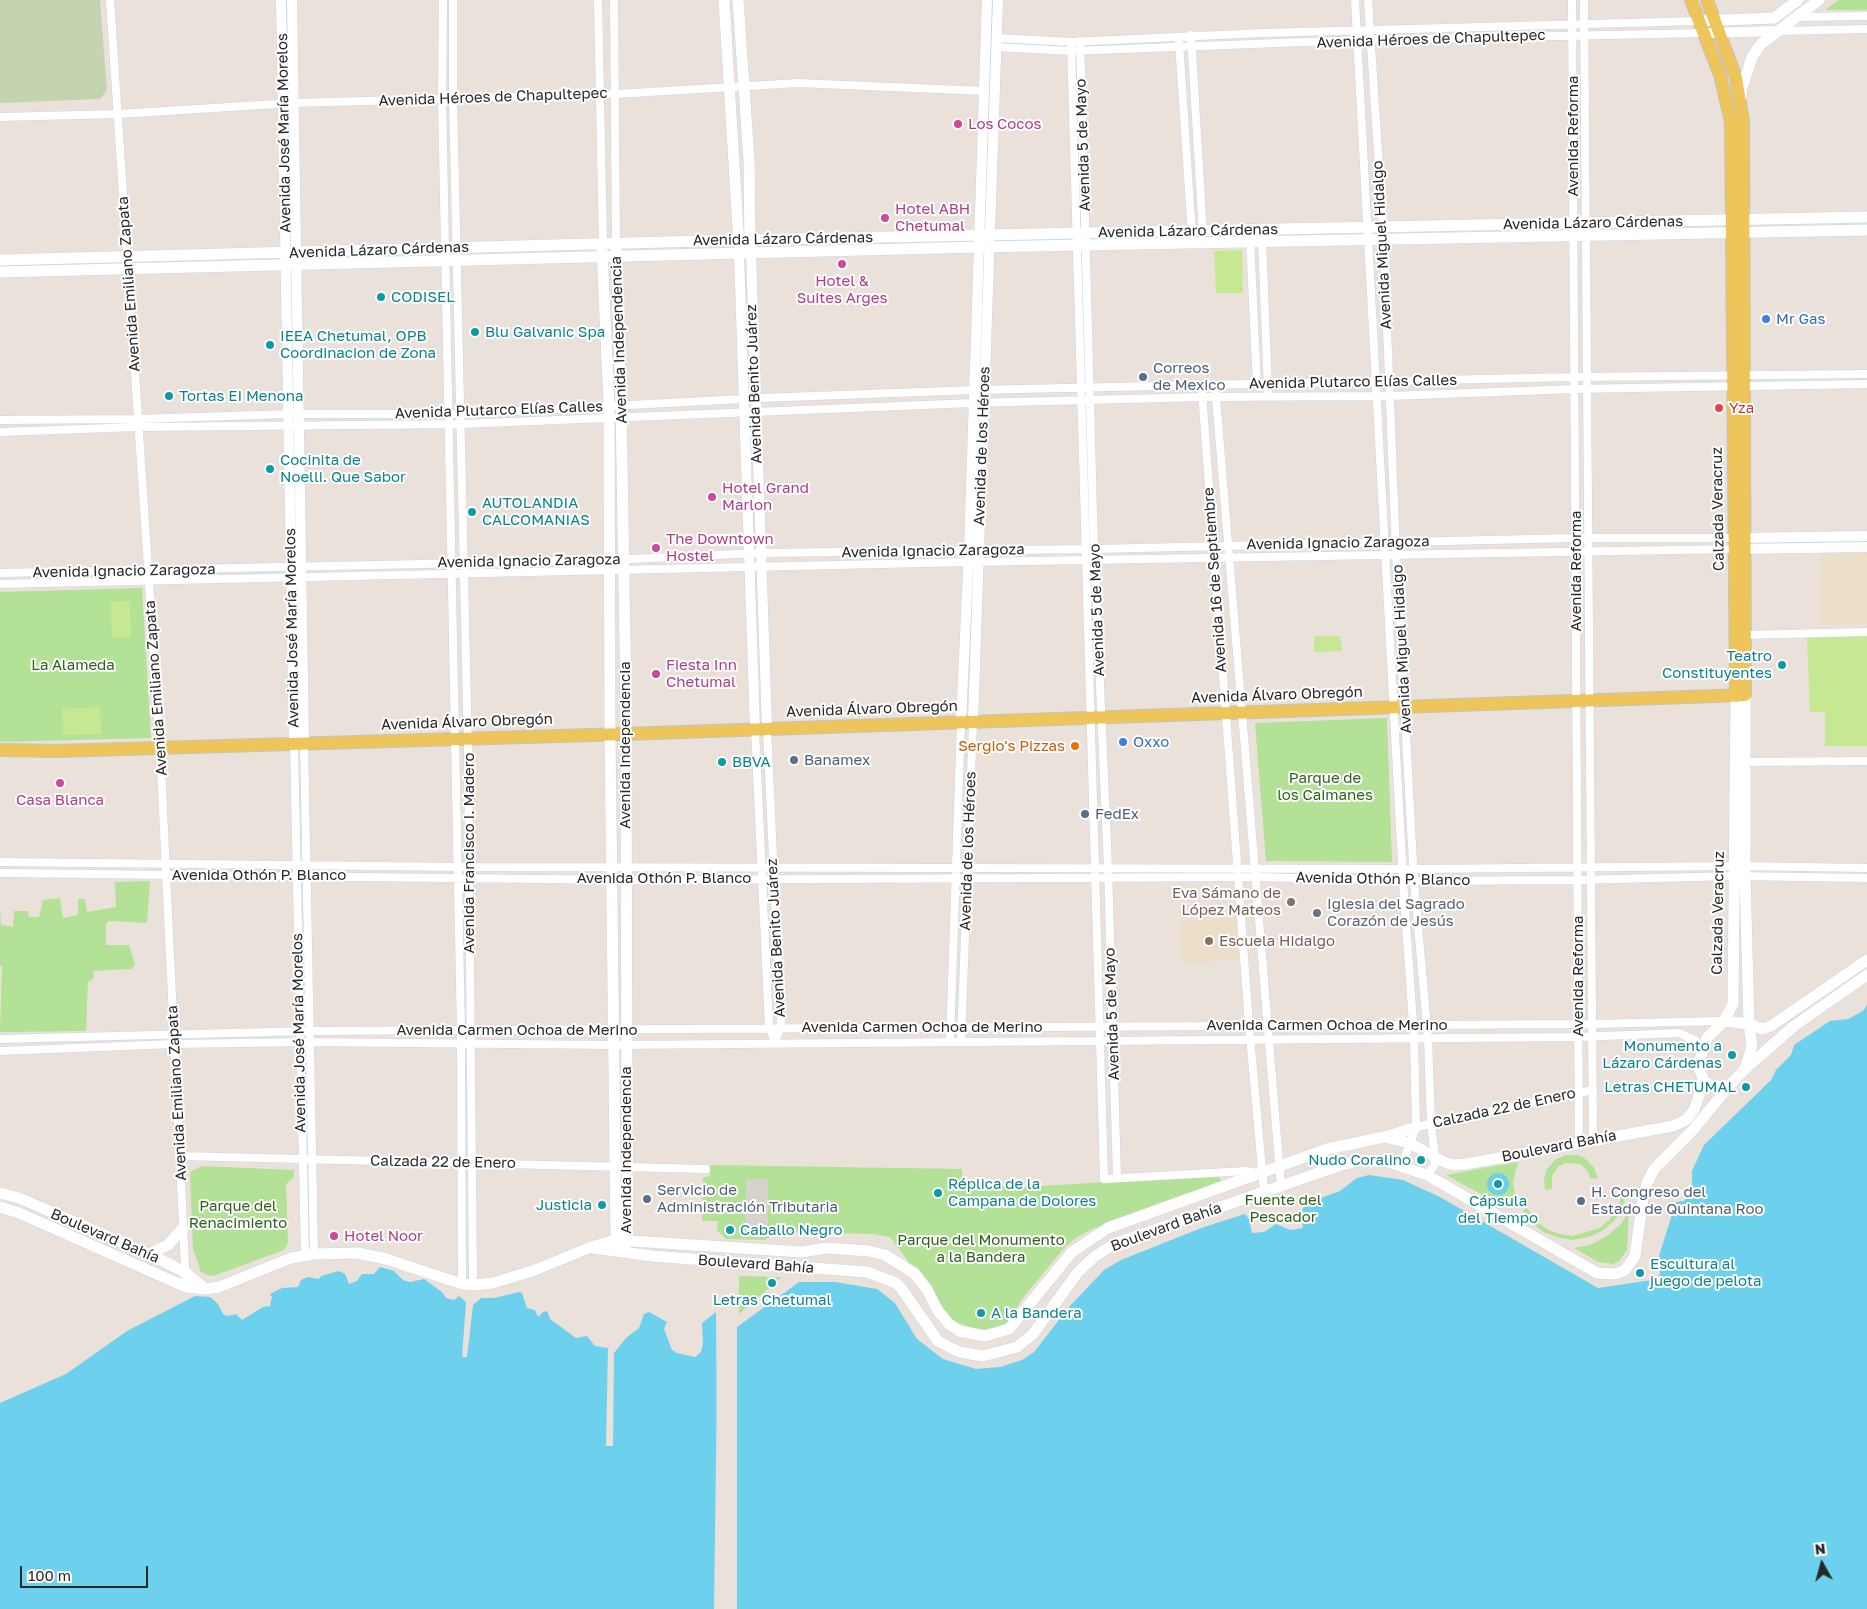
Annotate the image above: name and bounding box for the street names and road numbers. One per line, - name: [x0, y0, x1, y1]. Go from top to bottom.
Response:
- street label: Avenida Héroes de Chapultepec: [1316, 26, 1546, 52]
- street label: Avenida José María Morelos: [273, 33, 295, 233]
- street label: Avenida Reforma: [1564, 75, 1582, 197]
- street label: Avenida 5 de Mayo: [1072, 78, 1094, 212]
- street label: Avenida Héroes de Chapultepec: [378, 84, 608, 110]
- street label: Avenida Miguel Hidalgo: [1369, 160, 1395, 330]
- street label: Avenida Emiliano Zapata: [114, 196, 144, 372]
- street label: Avenida Lázaro Cárdenas: [1503, 212, 1683, 234]
- street label: Avenida Lázaro Cárdenas: [1098, 220, 1278, 242]
- street label: Avenida Lázaro Cárdenas: [693, 228, 873, 250]
- street label: Avenida Lázaro Cárdenas: [289, 238, 469, 262]
- street label: Avenida Independencia: [607, 256, 631, 424]
- street label: Avenida Benito Juárez: [742, 304, 766, 464]
- street label: Avenida de los Héroes: [970, 366, 994, 526]
- street label: Avenida Plutarco Elías Calles: [1249, 371, 1457, 393]
- street label: Avenida Plutarco Elías Calles: [395, 397, 603, 423]
- street label: Calzada Veracruz: [1708, 447, 1728, 571]
- street label: Avenida 16 de Septiembre: [1200, 487, 1230, 673]
- street label: Avenida Reforma: [1567, 510, 1585, 632]
- street label: Avenida José María Morelos: [281, 528, 303, 728]
- street label: Avenida Ignacio Zaragoza: [1246, 532, 1430, 554]
- street label: Avenida Ignacio Zaragoza: [841, 540, 1025, 562]
- street label: Avenida 5 de Mayo: [1086, 543, 1108, 677]
- street label: Avenida Ignacio Zaragoza: [437, 550, 621, 572]
- street label: Avenida Ignacio Zaragoza: [32, 560, 216, 582]
- street label: Avenida Miguel Hidalgo: [1389, 564, 1415, 734]
- street label: Avenida Emiliano Zapata: [141, 600, 171, 776]
- street label: Avenida Independencia: [616, 661, 634, 829]
- street label: Avenida Álvaro Obregón: [1191, 683, 1363, 707]
- street label: Avenida Álvaro Obregón: [786, 697, 958, 721]
- street label: Avenida Álvaro Obregón: [381, 710, 553, 734]
- street label: Avenida Francisco I. Madero: [460, 753, 478, 953]
- street label: Avenida de los Héroes: [956, 771, 980, 931]
- street label: Calzada Veracruz: [1708, 851, 1728, 975]
- street label: Avenida Benito Juárez: [763, 858, 789, 1018]
- street label: Avenida Othón P. Blanco: [172, 866, 346, 884]
- street label: Avenida Othón P. Blanco: [1296, 868, 1470, 890]
- street label: Avenida Othón P. Blanco: [577, 869, 751, 887]
- street label: Avenida Reforma: [1569, 915, 1587, 1037]
- street label: Avenida José María Morelos: [288, 933, 310, 1133]
- street label: Avenida 5 de Mayo: [1101, 947, 1123, 1081]
- street label: Avenida Emiliano Zapata: [163, 1005, 191, 1181]
- street label: Avenida Carmen Ochoa de Merino: [1206, 1016, 1448, 1034]
- street label: Avenida Carmen Ochoa de Merino: [801, 1018, 1043, 1036]
- street label: Avenida Carmen Ochoa de Merino: [396, 1021, 638, 1039]
- street label: Avenida Independencia: [617, 1066, 635, 1234]
- street label: Calzada 22 de Enero: [1431, 1084, 1577, 1132]
- street label: Boulevard Bahía: [1500, 1126, 1618, 1166]
- street label: Calzada 22 de Enero: [370, 1152, 516, 1172]
- street label: Boulevard Bahía: [1108, 1199, 1224, 1255]
- street label: Boulevard Bahía: [48, 1205, 162, 1267]
- street label: Boulevard Bahía: [697, 1251, 815, 1277]

